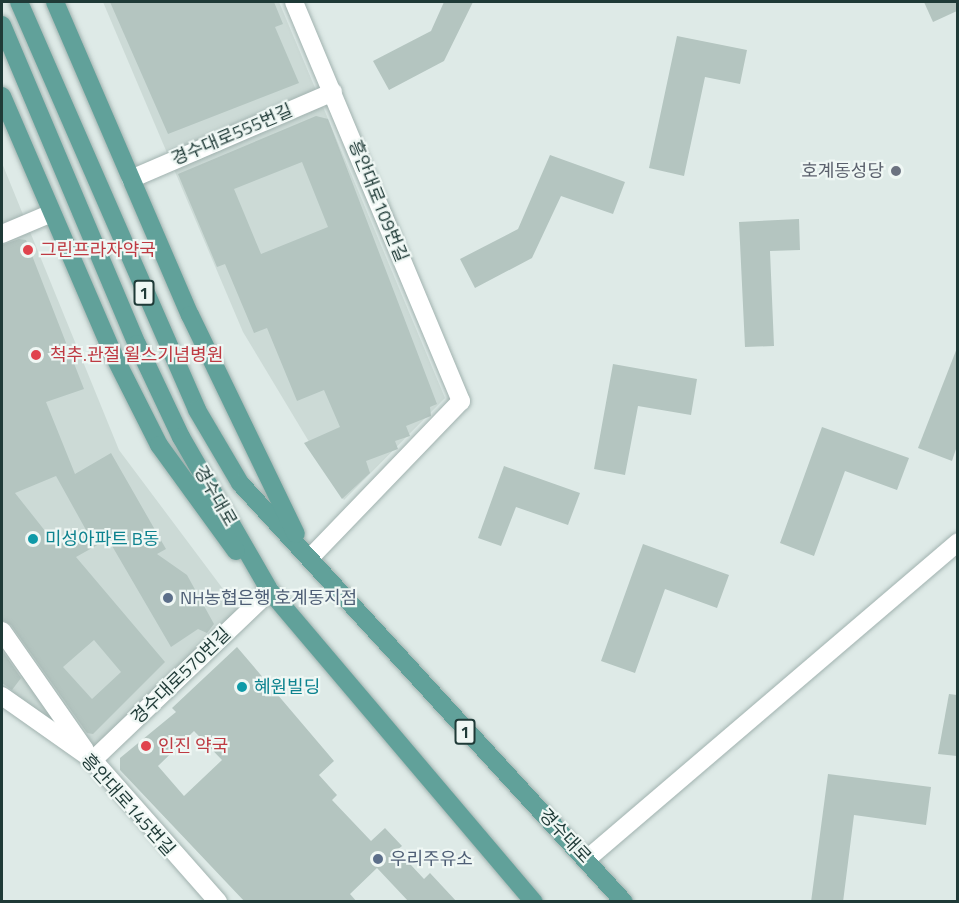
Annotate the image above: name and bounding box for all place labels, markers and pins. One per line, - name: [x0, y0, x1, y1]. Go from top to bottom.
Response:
- place label: 호계동성당: [801, 160, 884, 182]
- marker: 호계동성당: [889, 164, 903, 178]
- place label: 그린프라자약국: [40, 239, 156, 261]
- marker: 그린프라자약국: [21, 243, 35, 257]
- place label: 척추.관절 윌스기념병원: [50, 344, 223, 366]
- marker: 척추.관절 윌스기념병원: [27, 346, 45, 364]
- place label: 미성아파트 B동: [45, 528, 159, 550]
- marker: 미성아파트 B동: [26, 532, 40, 546]
- place label: NH농협은행 호계동지점: [180, 587, 357, 609]
- marker: NH농협은행 호계동지점: [161, 591, 175, 605]
- place label: 혜원빌딩: [254, 676, 320, 698]
- marker: 혜원빌딩: [235, 680, 249, 694]
- place label: 인진 약국: [158, 735, 228, 757]
- marker: 인진 약국: [139, 739, 153, 753]
- place label: 우리주유소: [390, 848, 473, 870]
- marker: 우리주유소: [371, 852, 385, 866]

